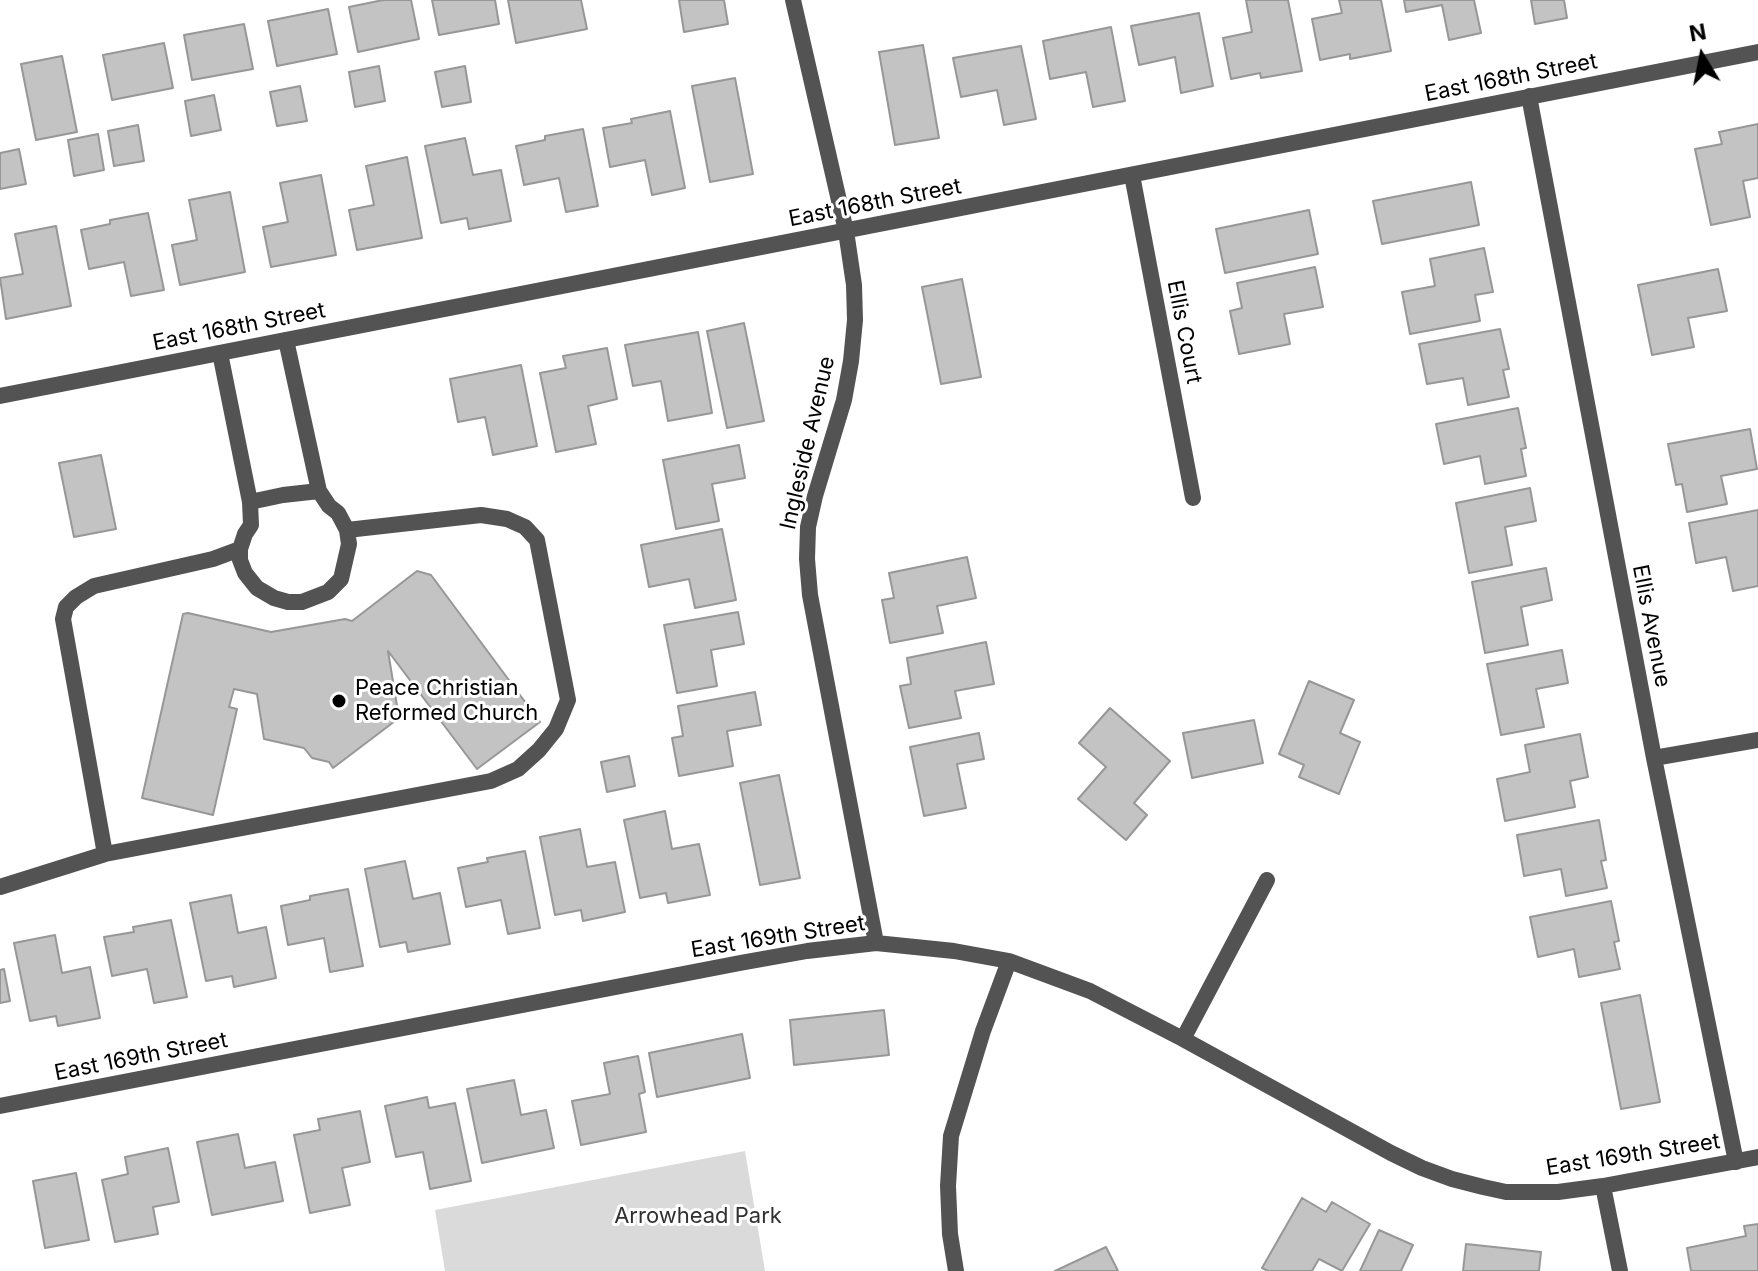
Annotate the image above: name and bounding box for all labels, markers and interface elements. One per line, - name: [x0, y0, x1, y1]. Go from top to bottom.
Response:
- north arrow: [1662, 16, 1742, 96]
- text: N: [1687, 18, 1708, 47]
- street label: East 168th Street: [1422, 48, 1600, 108]
- street label: East 168th Street: [786, 173, 964, 233]
- street label: Ellis Court: [1161, 278, 1207, 386]
- street label: East 168th Street: [150, 297, 328, 357]
- street label: Ingleside Avenue: [775, 354, 841, 532]
- street label: Ellis Avenue: [1626, 562, 1676, 690]
- place label: Peace Christian Reformed Church: [355, 675, 538, 726]
- marker: Peace Christian Reformed Church: [330, 692, 348, 710]
- street label: East 169th Street: [689, 910, 867, 964]
- street label: East 169th Street: [52, 1027, 230, 1087]
- street label: East 169th Street: [1544, 1128, 1722, 1182]
- park label: Arrowhead Park: [614, 1203, 782, 1229]

